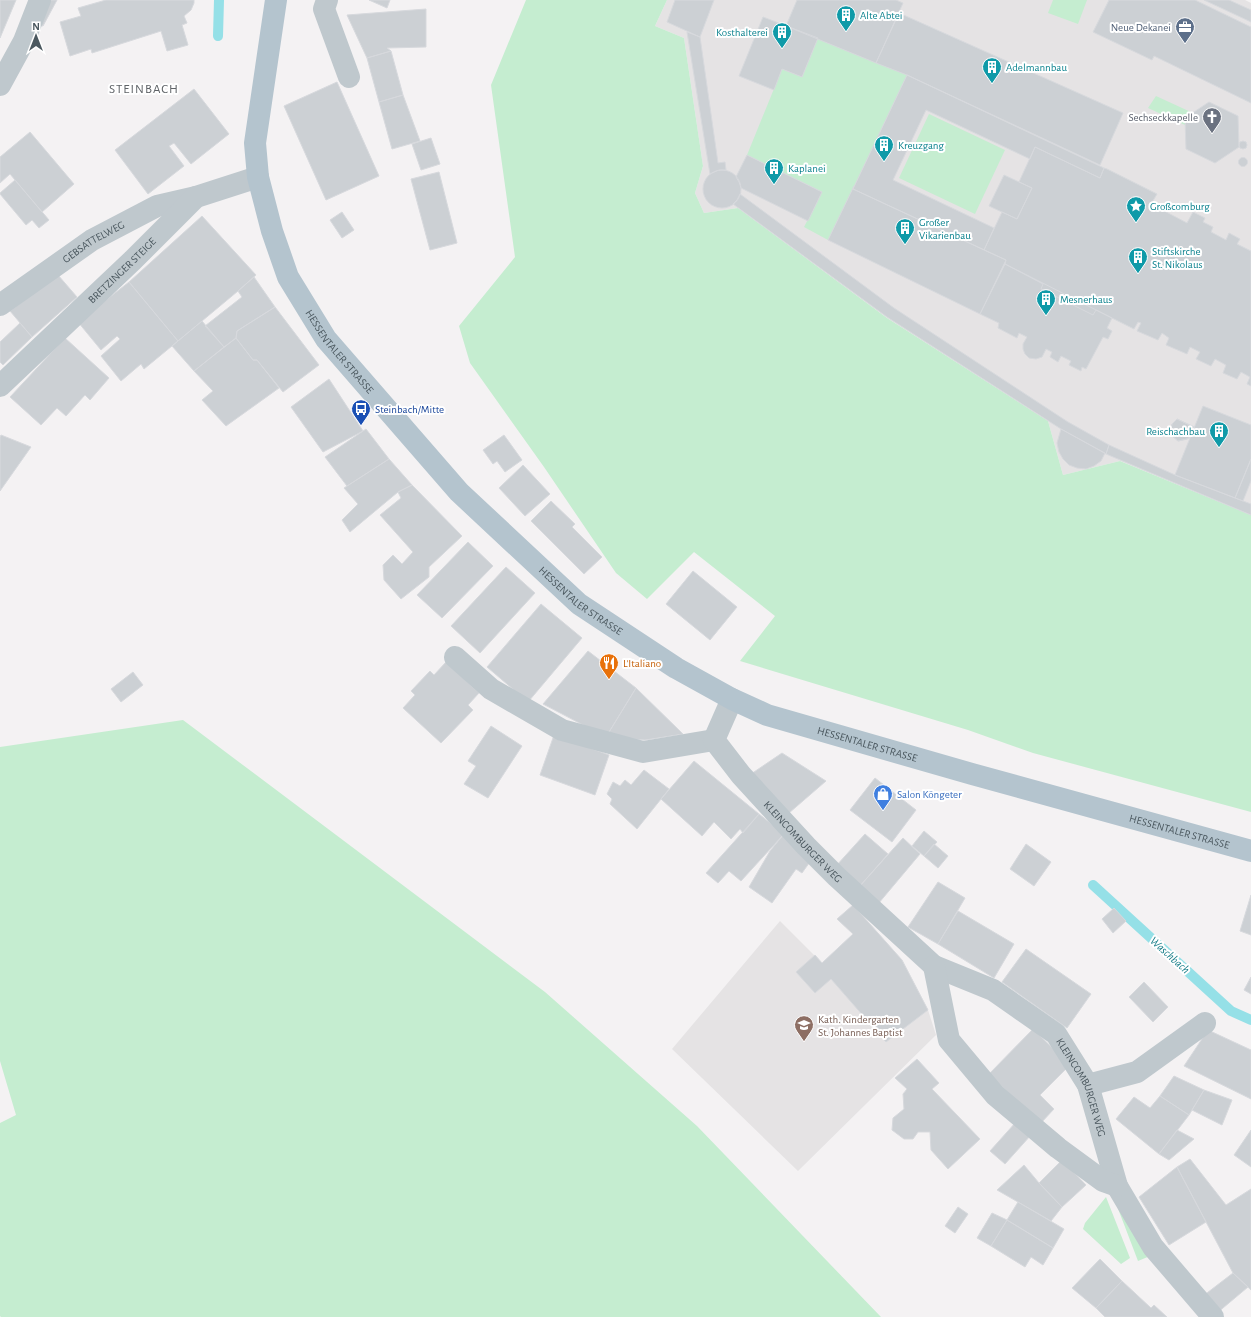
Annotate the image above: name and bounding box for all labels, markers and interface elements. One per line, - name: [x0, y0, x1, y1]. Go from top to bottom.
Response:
- building icon: Alte Abtei: [835, 4, 857, 32]
- place label: Alte Abtei: [860, 10, 902, 21]
- north arrow: [16, 16, 56, 56]
- office icon: Neue Dekanei: [1174, 16, 1196, 44]
- text: N: [32, 21, 40, 32]
- building icon: Kosthalterei: [771, 21, 793, 49]
- place label: Neue Dekanei: [1111, 22, 1171, 33]
- place label: Kosthalterei: [716, 27, 768, 38]
- building icon: Adelmannbau: [981, 56, 1003, 84]
- place label: Adelmannbau: [1006, 62, 1067, 73]
- district label: STEINBACH: [109, 83, 179, 96]
- church icon: Sechseckkapelle: [1201, 106, 1223, 134]
- place label: Sechseckkapelle: [1129, 112, 1198, 123]
- building icon: Kreuzgang: [873, 134, 895, 162]
- place label: Kreuzgang: [898, 140, 945, 151]
- building icon: Kaplanei: [763, 157, 785, 185]
- place label: Kaplanei: [788, 163, 826, 174]
- place icon: Großcomburg: [1125, 195, 1147, 223]
- place label: Großcomburg: [1150, 201, 1210, 212]
- building icon: Großer Vikarienbau: [894, 217, 916, 245]
- place label: Großer Vikarienbau: [919, 217, 971, 241]
- street label: GEBSATTELWEG: [61, 219, 126, 265]
- street label: BRETZINGER STEIGE: [86, 235, 158, 305]
- building icon: Stiftskirche St. Nikolaus: [1127, 246, 1149, 274]
- place label: Stiftskirche St. Nikolaus: [1152, 246, 1203, 270]
- building icon: Mesnerhaus: [1035, 288, 1057, 316]
- place label: Mesnerhaus: [1060, 294, 1112, 305]
- street label: HESSENTALER STRASSE: [303, 308, 376, 396]
- bus stop icon: Steinbach/Mitte: [350, 398, 372, 426]
- place label: Steinbach/Mitte: [375, 404, 444, 415]
- building icon: Reischachbau: [1208, 420, 1230, 448]
- place label: Reischachbau: [1146, 426, 1205, 437]
- street label: HESSENTALER STRASSE: [537, 565, 625, 637]
- restaurant icon: L'Italiano: [598, 652, 620, 680]
- place label: L'Italiano: [623, 658, 661, 669]
- street label: HESSENTALER STRASSE: [816, 725, 919, 764]
- shop icon: Salon Köngeter: [872, 783, 894, 811]
- place label: Salon Köngeter: [897, 789, 962, 800]
- street label: KLEINCOMBURGER WEG: [762, 799, 844, 885]
- street label: HESSENTALER STRASSE: [1128, 813, 1231, 851]
- water label: Waschbach: [1148, 934, 1192, 976]
- school or university icon: Kath. Kindergarten St. Johannes Baptist: [793, 1014, 815, 1042]
- place label: Kath. Kindergarten St. Johannes Baptist: [818, 1014, 903, 1038]
- street label: KLEINCOMBURGER WEG: [1054, 1036, 1108, 1138]

